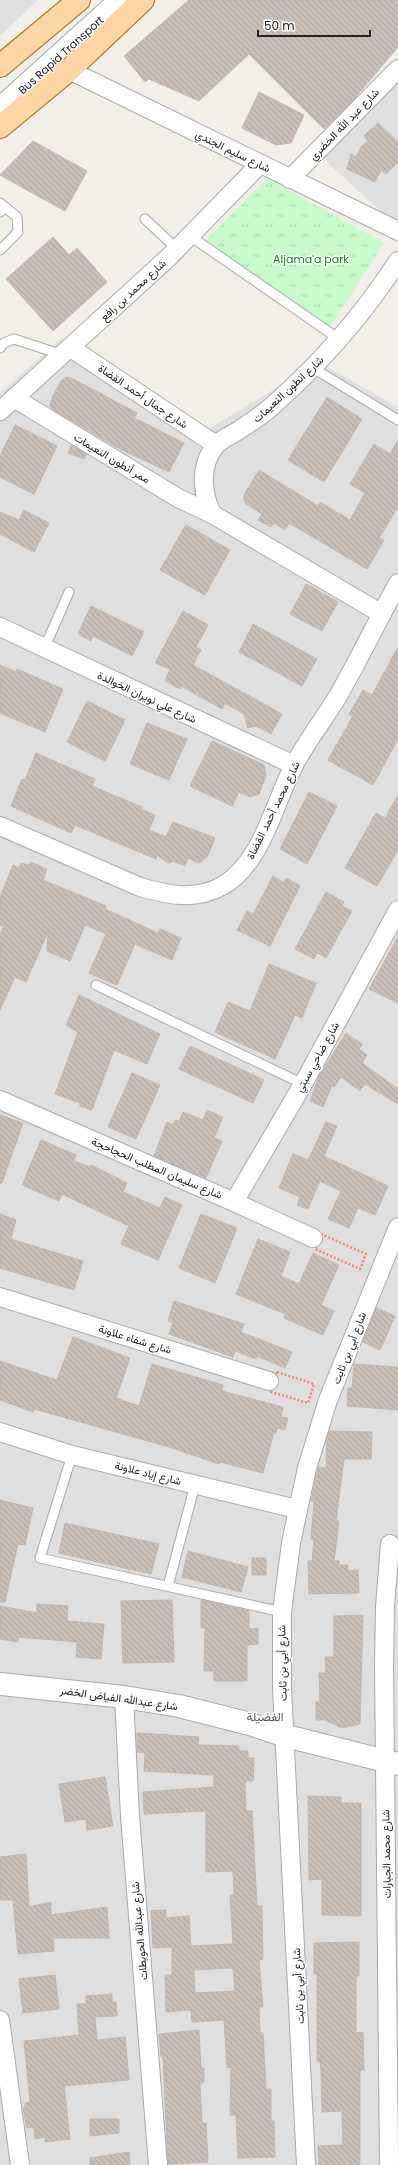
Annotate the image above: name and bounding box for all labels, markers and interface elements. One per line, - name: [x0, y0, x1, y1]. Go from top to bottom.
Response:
- street label: Bus Rapid Transport: [15, 12, 107, 98]
- scale bar: [258, 12, 370, 38]
- text: 50 m: [264, 17, 295, 34]
- street label: شارع عبد الله الخضري: [305, 84, 384, 165]
- street label: شارع سليم الجندي: [192, 126, 273, 178]
- park label: Aljama'a park: [273, 251, 349, 267]
- street label: شارع محمد بن رافع: [97, 255, 170, 325]
- street label: شارع انطون النعيمات: [249, 352, 327, 426]
- street label: شارع جمال أحمد القضاة: [95, 360, 191, 432]
- street label: ممر أنطون النعيمات: [71, 429, 153, 487]
- street label: شارع علي نويران الخوالدة: [94, 667, 199, 729]
- street label: شارع محمد أحمد القضاة: [242, 758, 304, 862]
- street label: شارع ضاحي سبتي: [291, 1019, 345, 1096]
- street label: شارع سليمان المطلب الحجاحجة: [89, 1133, 225, 1203]
- street label: شارع أبي بن ثابت: [328, 1309, 372, 1387]
- street label: شارع شفاء علاونة: [97, 1320, 174, 1358]
- street label: شارع إياد علاونة: [113, 1457, 183, 1489]
- street label: شارع أبي بن ثابت: [273, 1624, 293, 1701]
- street label: شارع عبدالله الفياض الخضر: [58, 1682, 179, 1714]
- district label: الفضيلة: [247, 1708, 283, 1725]
- street label: شارع محمد الجبارات: [377, 1809, 395, 1898]
- street label: شارع عبدالله الحويطات: [127, 1881, 151, 1981]
- street label: شارع أبي بن ثابت: [288, 1947, 310, 2024]

